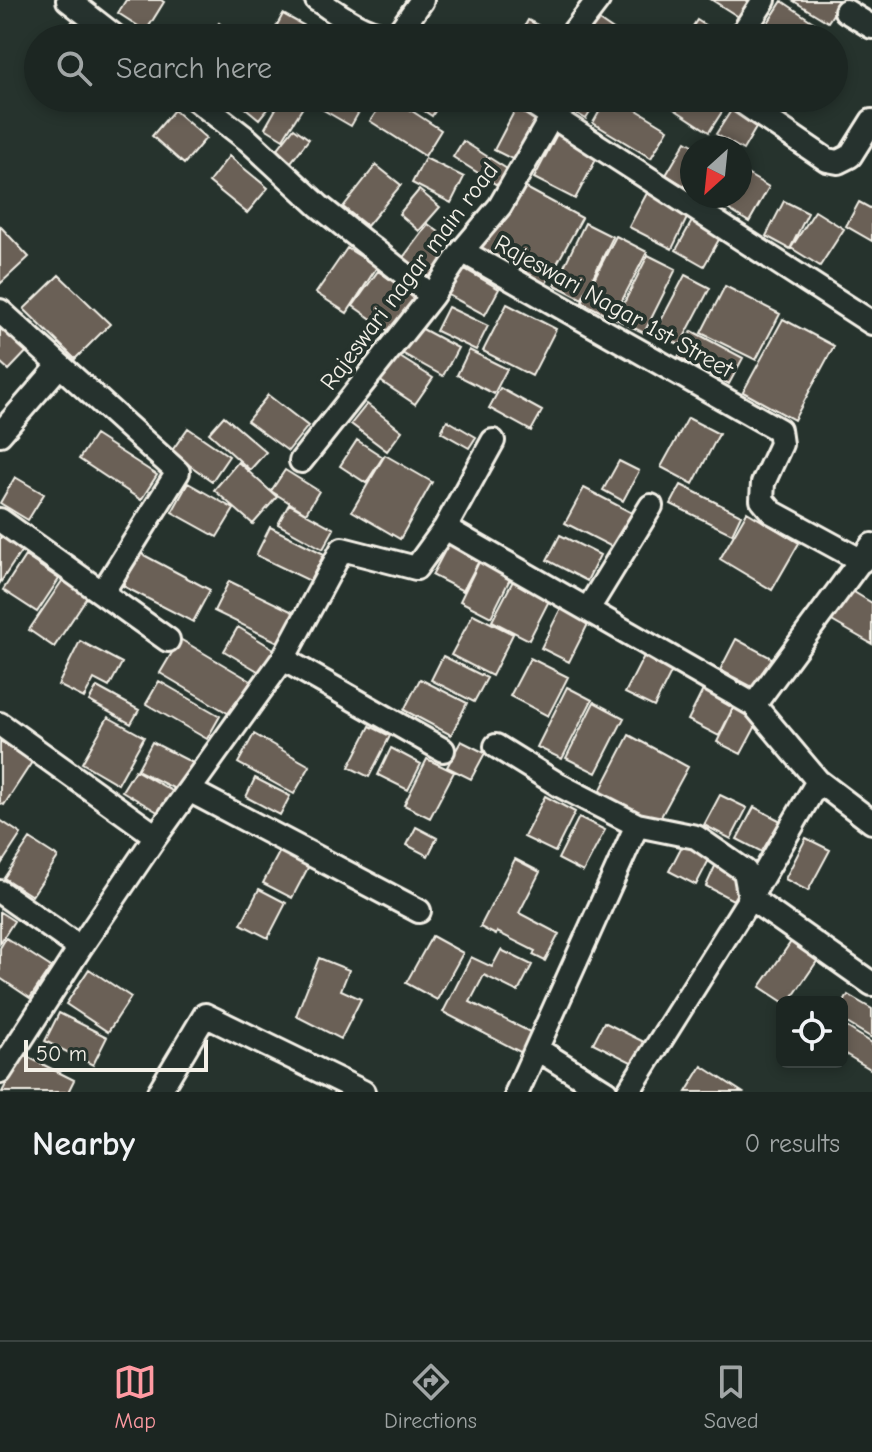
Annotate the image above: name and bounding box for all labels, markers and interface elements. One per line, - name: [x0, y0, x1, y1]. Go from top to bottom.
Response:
- search box: [24, 24, 848, 112]
- icon: search: [52, 46, 96, 90]
- text: Search here: [116, 51, 272, 86]
- north arrow: [680, 136, 752, 208]
- street label: Rajeswari nagar main road: [314, 157, 504, 395]
- street label: Rajeswari Nagar 1st Street: [490, 229, 739, 384]
- map controls: [776, 996, 848, 1068]
- button: locate: [776, 996, 848, 1068]
- scale bar: [24, 1036, 208, 1072]
- text: 50 m: [36, 1041, 87, 1067]
- text: Nearby: [32, 1124, 135, 1164]
- text: 0 results: [745, 1129, 840, 1159]
- tab: Map: [113, 1360, 157, 1434]
- tab: Directions: [384, 1360, 477, 1434]
- tab: Saved: [704, 1360, 759, 1434]

